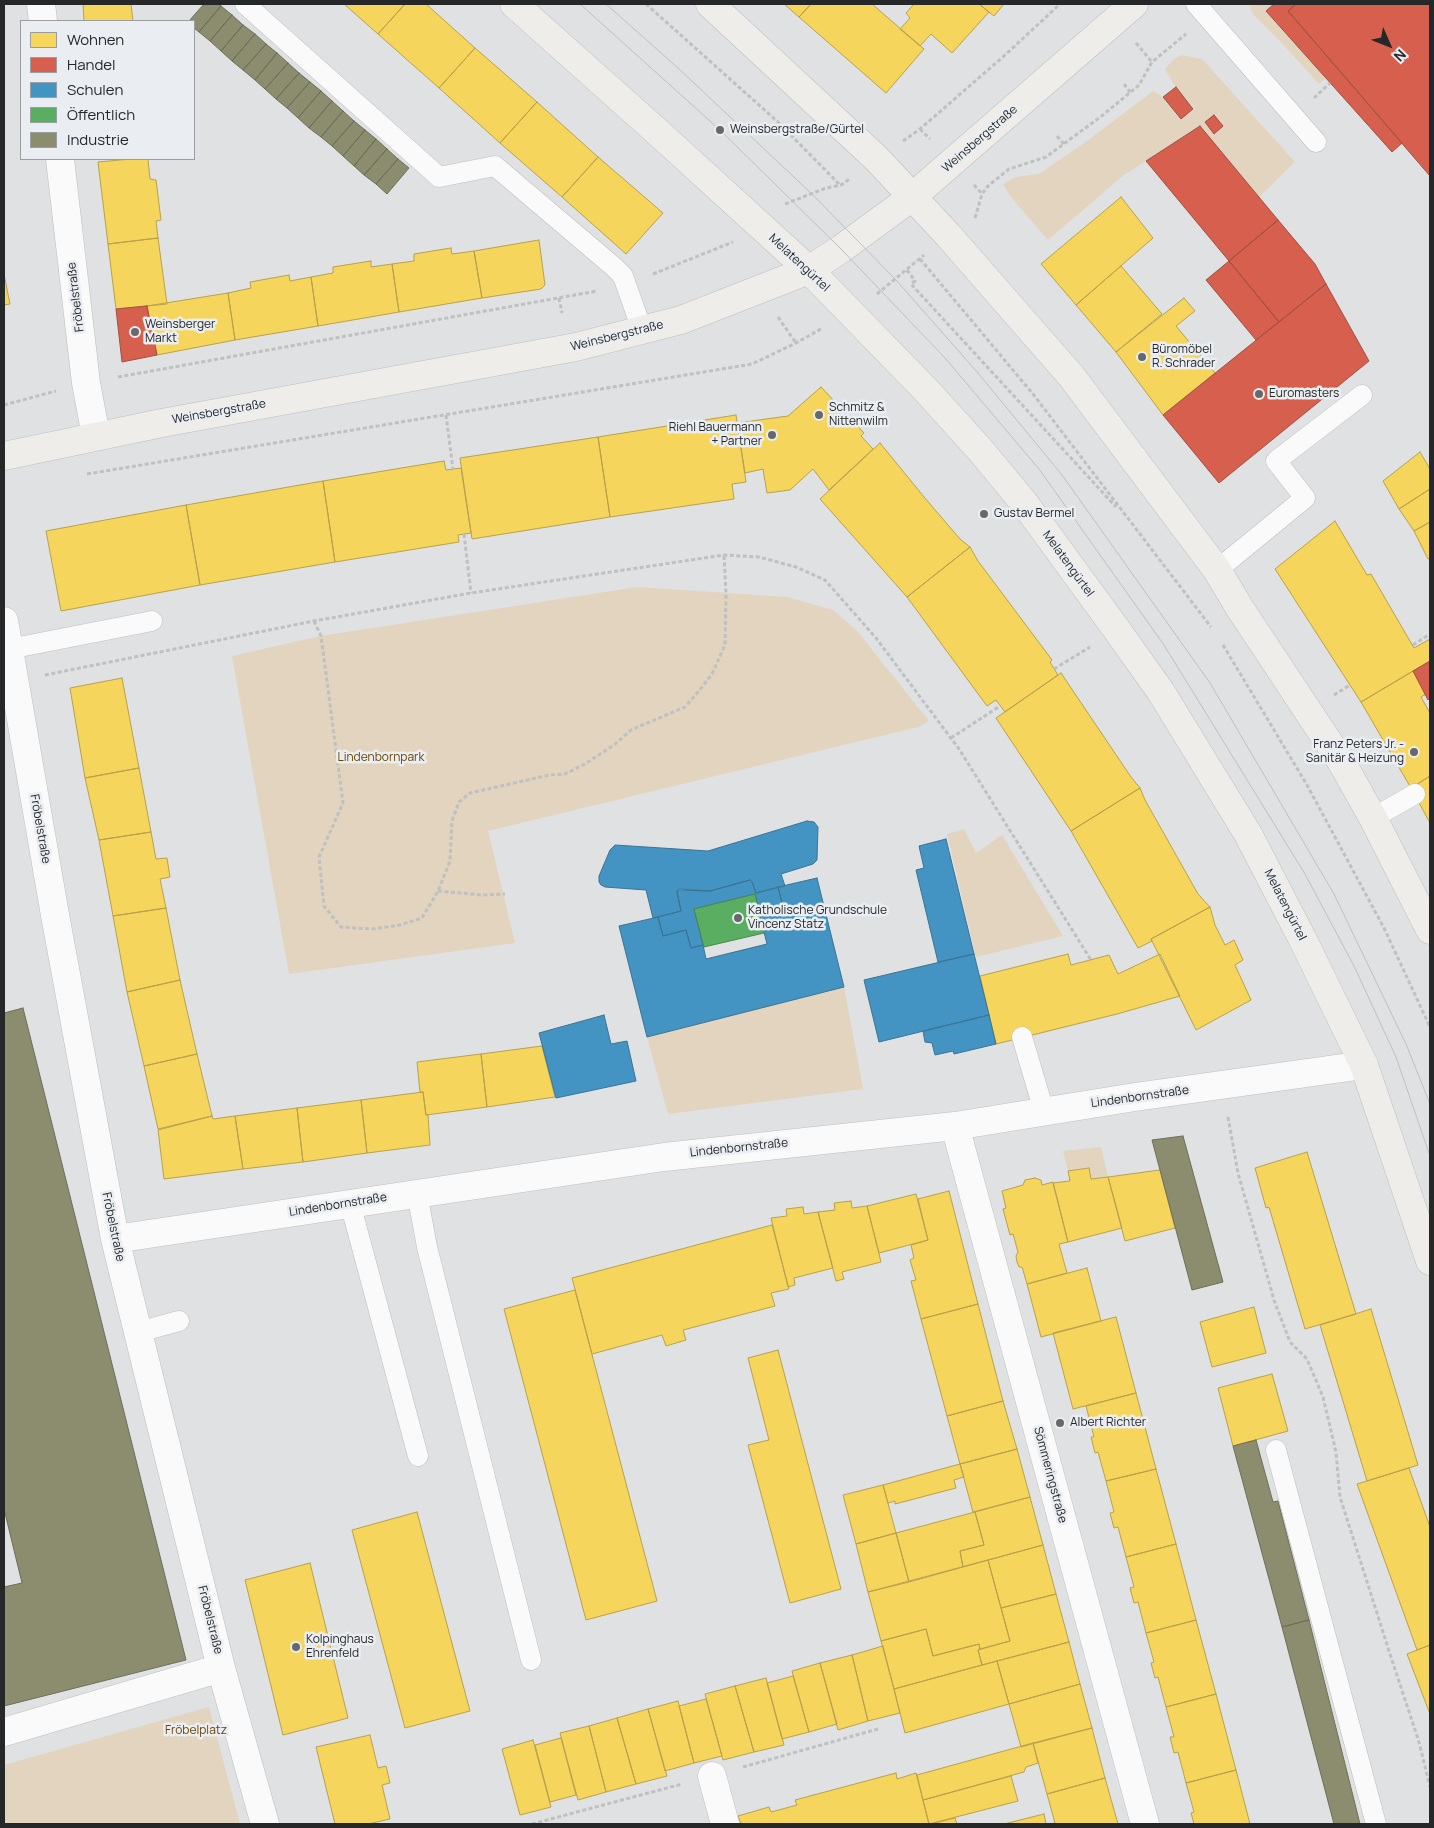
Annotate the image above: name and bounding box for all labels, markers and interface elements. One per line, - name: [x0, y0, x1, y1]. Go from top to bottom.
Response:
- legend: [20, 20, 195, 160]
- north arrow: [1364, 20, 1414, 70]
- text: Wohnen: [67, 29, 124, 50]
- text: N: [1390, 46, 1410, 66]
- text: Handel: [67, 54, 116, 75]
- text: Schulen: [67, 79, 123, 100]
- street label: Weinsbergstraße: [939, 102, 1021, 176]
- text: Öffentlich: [67, 104, 135, 125]
- place label: Weinsbergstraße/Gürtel: [730, 123, 864, 137]
- marker: Weinsbergstraße/Gürtel: [714, 124, 726, 136]
- text: Industrie: [67, 129, 129, 150]
- street label: Melatengürtel: [766, 231, 832, 295]
- street label: Fröbelstraße: [65, 261, 87, 333]
- place label: Weinsberger Markt: [145, 318, 215, 346]
- street label: Weinsbergstraße: [569, 318, 665, 354]
- marker: Weinsberger Markt: [129, 326, 141, 338]
- place label: Büromöbel R. Schrader: [1152, 343, 1215, 371]
- marker: Büromöbel R. Schrader: [1136, 351, 1148, 363]
- place label: Euromasters: [1269, 387, 1339, 401]
- marker: Euromasters: [1253, 388, 1265, 400]
- street label: Weinsbergstraße: [171, 397, 267, 427]
- place label: Schmitz & Nittenwilm: [829, 401, 888, 429]
- marker: Schmitz & Nittenwilm: [813, 409, 825, 421]
- place label: Riehl Bauermann + Partner: [669, 421, 762, 449]
- marker: Riehl Bauermann + Partner: [766, 429, 778, 441]
- place label: Gustav Bermel: [994, 507, 1074, 521]
- marker: Gustav Bermel: [978, 508, 990, 520]
- street label: Melatengürtel: [1039, 528, 1097, 600]
- place label: Franz Peters Jr. - Sanitär & Heizung: [1306, 738, 1404, 766]
- marker: Franz Peters Jr. - Sanitär & Heizung: [1408, 746, 1420, 758]
- park label: Lindenbornpark: [338, 751, 424, 765]
- street label: Fröbelstraße: [27, 793, 53, 865]
- street label: Melatengürtel: [1261, 867, 1309, 943]
- place label: Katholische Grundschule Vincenz Statz: [748, 904, 887, 932]
- marker: Katholische Grundschule Vincenz Statz: [732, 912, 744, 924]
- street label: Lindenbornstraße: [1090, 1083, 1190, 1111]
- street label: Lindenbornstraße: [689, 1136, 789, 1160]
- street label: Lindenbornstraße: [288, 1190, 388, 1220]
- street label: Fröbelstraße: [99, 1191, 127, 1263]
- place label: Albert Richter: [1070, 1416, 1146, 1430]
- marker: Albert Richter: [1054, 1417, 1066, 1429]
- street label: Sömmeringstraße: [1030, 1425, 1070, 1525]
- street label: Fröbelstraße: [195, 1584, 225, 1656]
- place label: Kolpinghaus Ehrenfeld: [306, 1633, 374, 1661]
- marker: Kolpinghaus Ehrenfeld: [290, 1641, 302, 1653]
- park label: Fröbelplatz: [165, 1724, 227, 1738]

